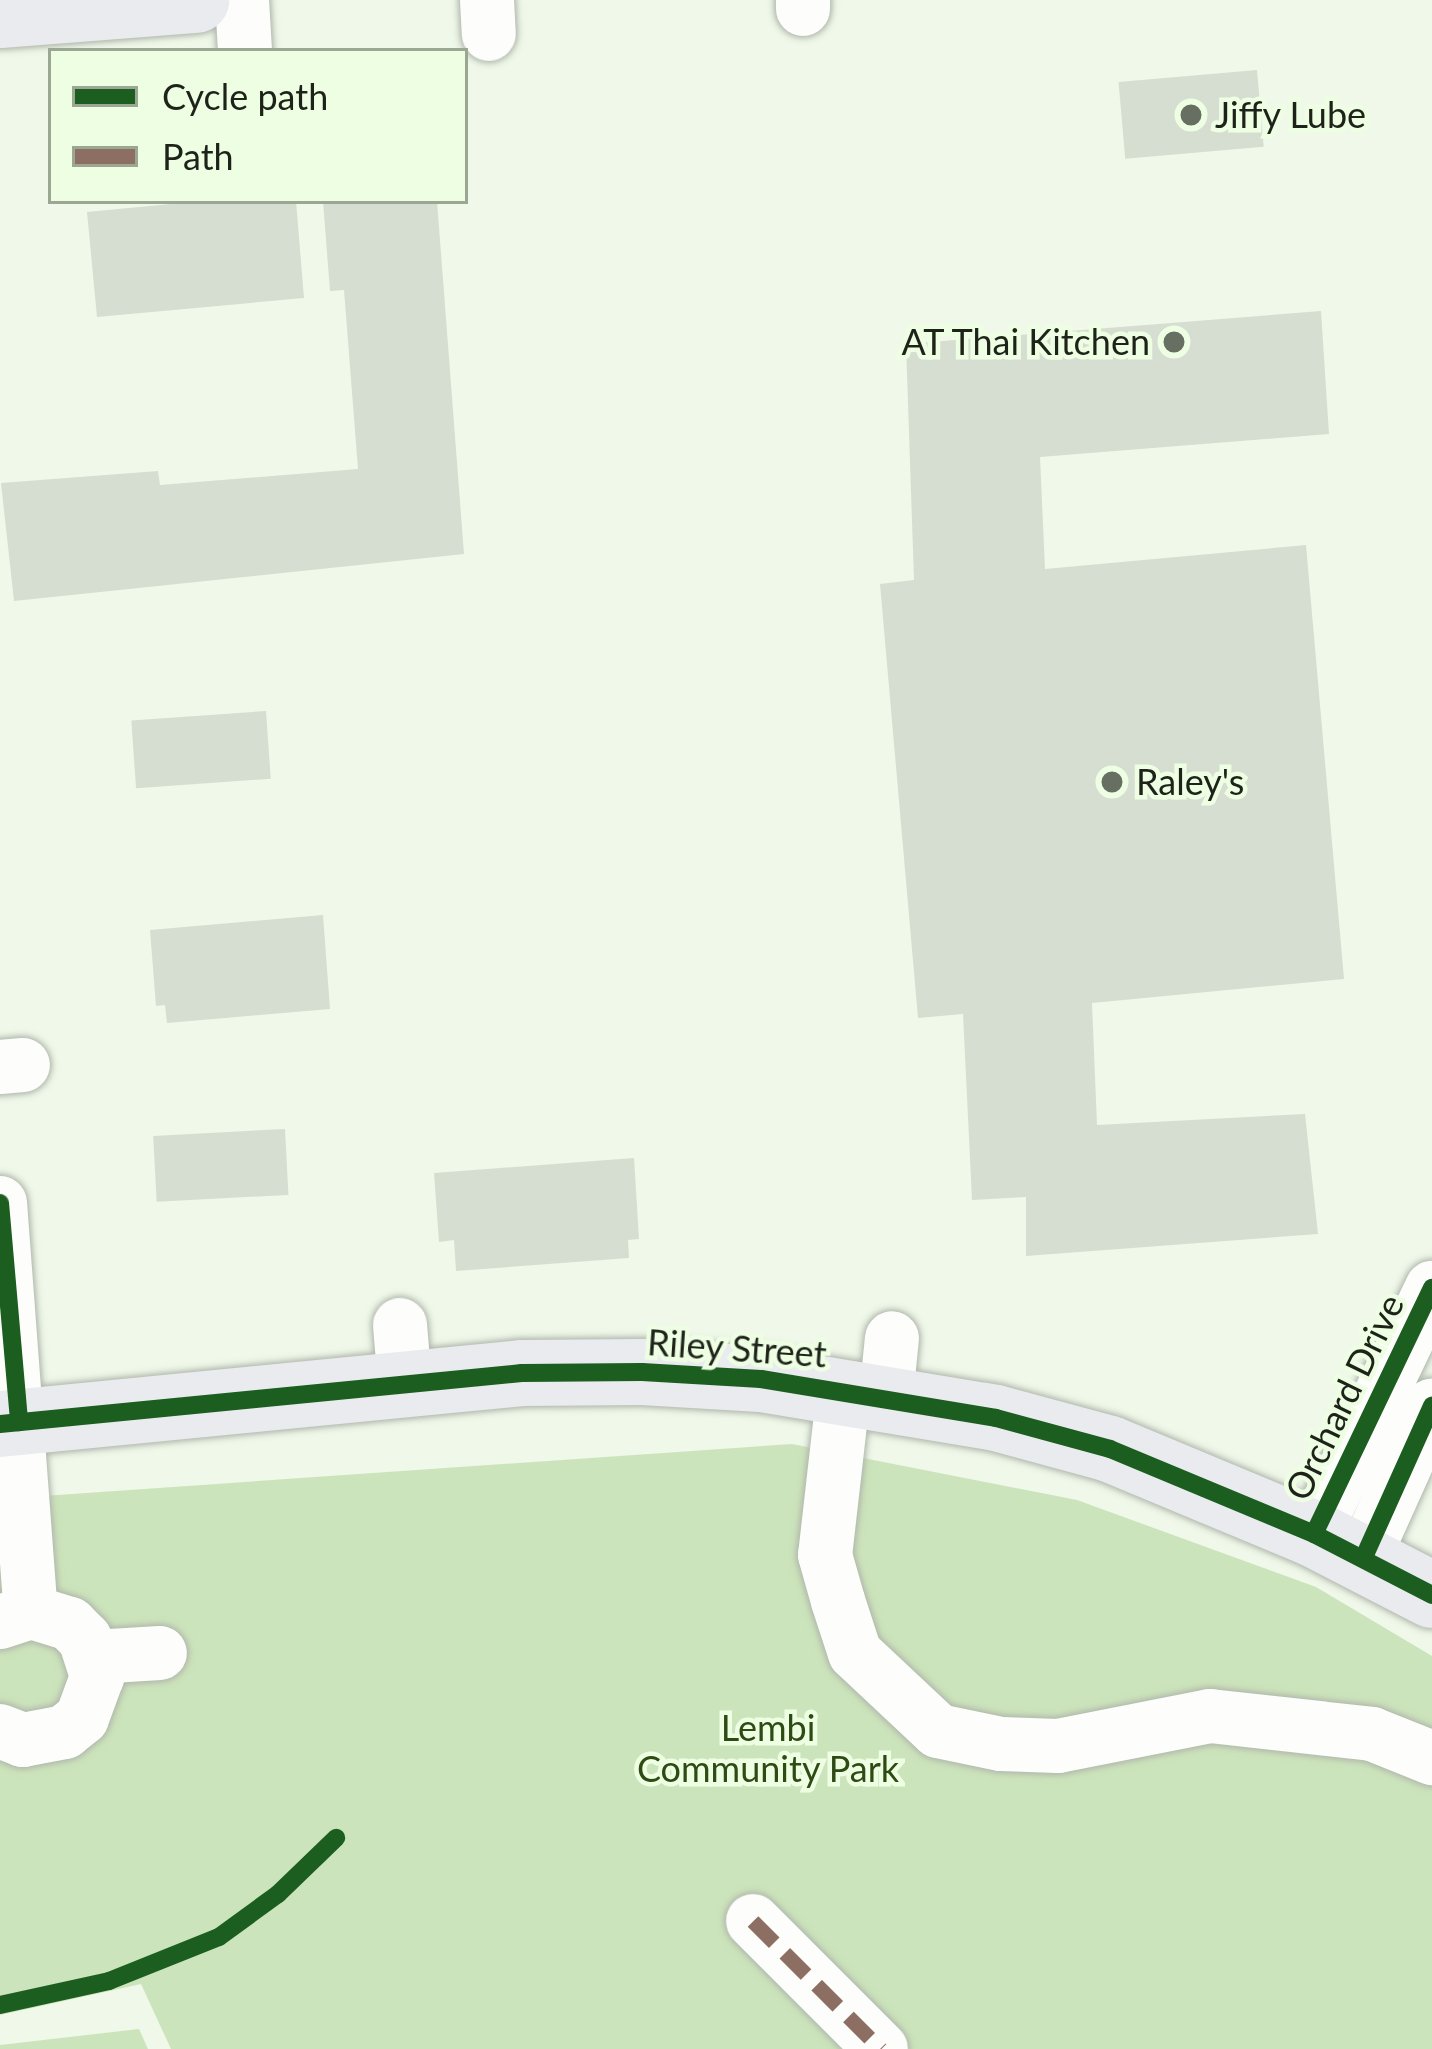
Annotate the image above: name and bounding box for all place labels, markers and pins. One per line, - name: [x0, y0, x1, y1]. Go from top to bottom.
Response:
- place label: Jiffy Lube: [1215, 93, 1367, 137]
- marker: Jiffy Lube: [1178, 102, 1204, 128]
- place label: AT Thai Kitchen: [899, 320, 1150, 364]
- marker: AT Thai Kitchen: [1161, 329, 1187, 355]
- place label: Raley's: [1136, 760, 1244, 804]
- marker: Raley's: [1099, 769, 1125, 795]

